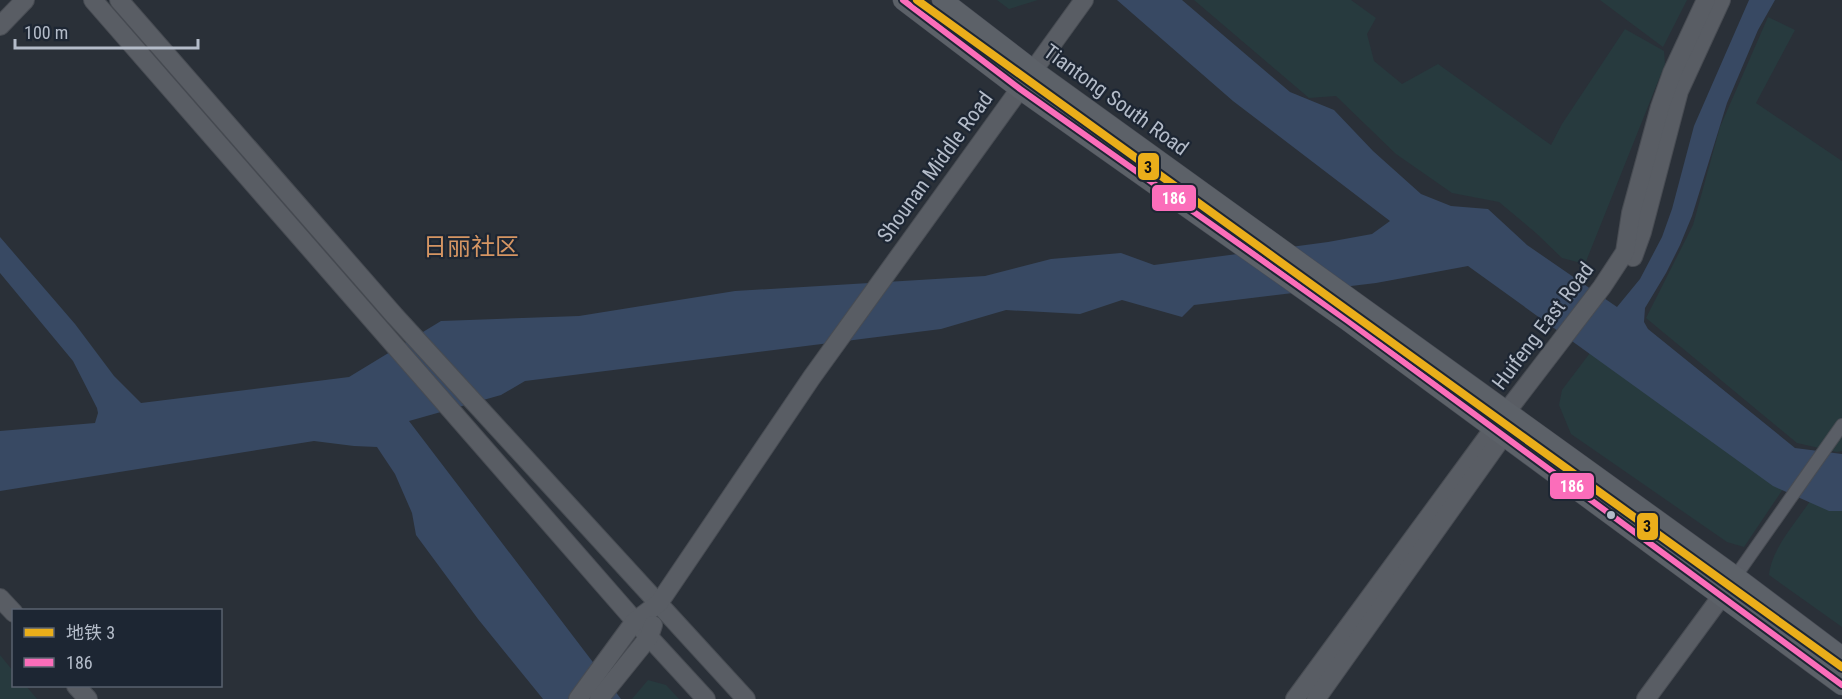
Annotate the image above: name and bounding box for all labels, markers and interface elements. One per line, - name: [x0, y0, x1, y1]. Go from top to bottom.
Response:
- scale bar: [15, 12, 198, 50]
- text: 100 m: [24, 22, 68, 43]
- street label: Tiantong South Road: [1039, 40, 1193, 160]
- street label: Shounan Middle Road: [872, 87, 998, 247]
- line badge: 3: [1137, 152, 1160, 181]
- text: 3: [1144, 158, 1152, 177]
- line badge: 186: [1151, 184, 1197, 212]
- text: 186: [1162, 189, 1186, 208]
- district label: 日丽社区: [423, 233, 519, 261]
- street label: Huifeng East Road: [1487, 258, 1599, 394]
- line badge: 186: [1549, 472, 1595, 500]
- text: 186: [1560, 477, 1584, 496]
- unlabelled marker: [1605, 509, 1617, 521]
- line badge: 3: [1636, 512, 1659, 541]
- text: 3: [1643, 517, 1651, 536]
- legend: [12, 609, 222, 687]
- text: 地铁 3: [66, 622, 115, 643]
- text: 186: [66, 652, 93, 673]

